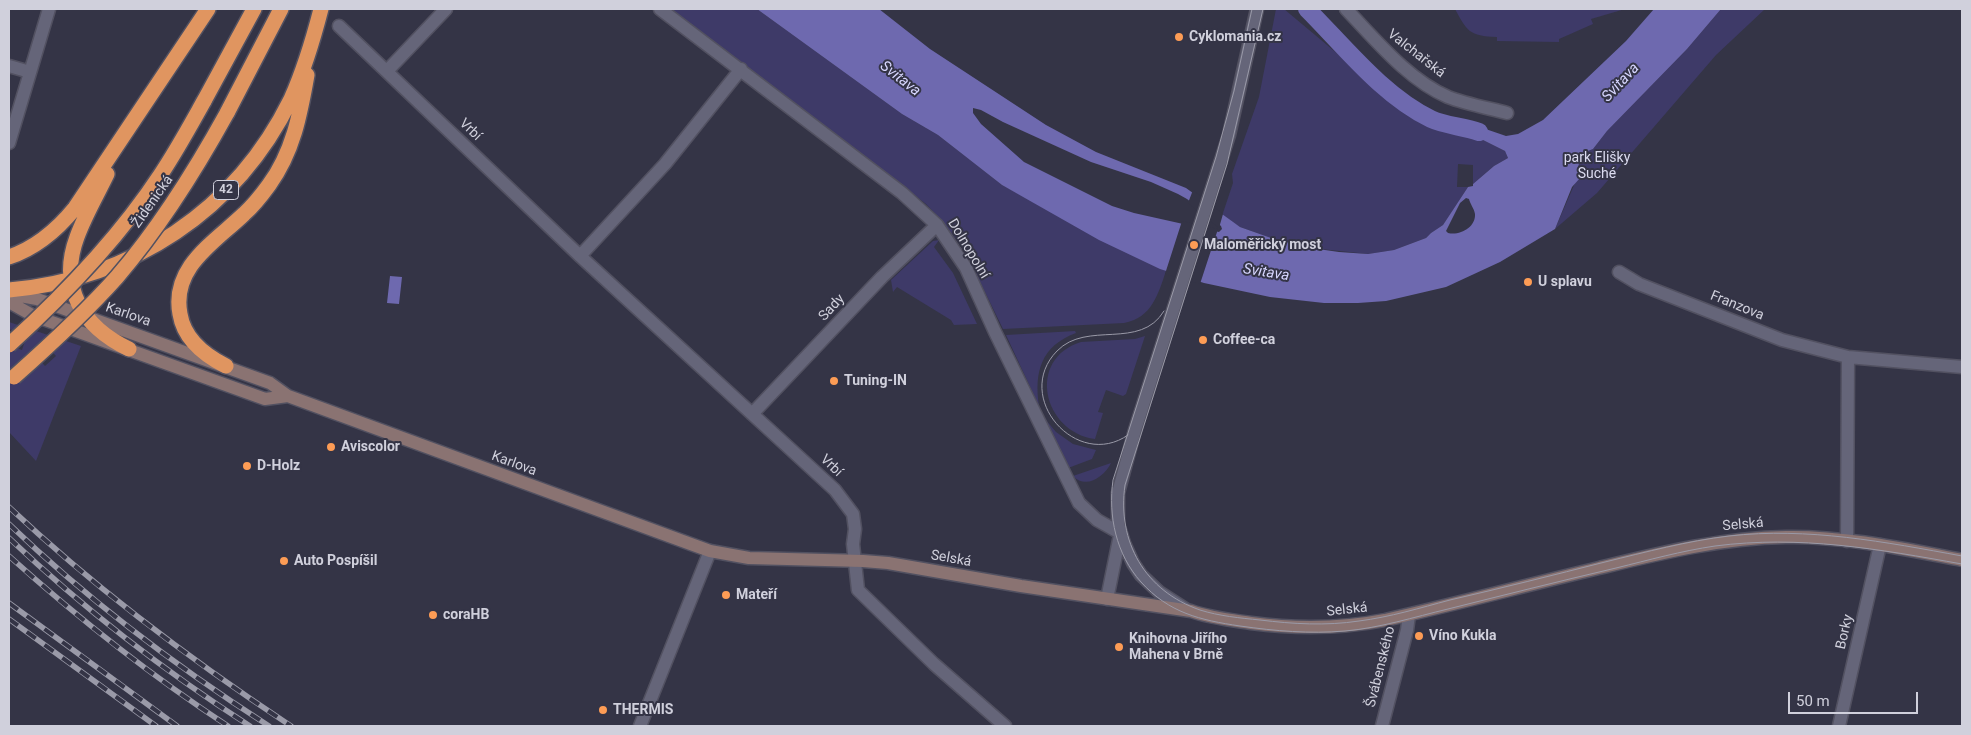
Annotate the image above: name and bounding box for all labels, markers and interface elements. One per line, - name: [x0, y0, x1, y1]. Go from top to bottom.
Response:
- street label: Valchařská: [1384, 26, 1448, 82]
- place label: Cyklomania.cz: [1189, 29, 1281, 45]
- marker: Cyklomania.cz: [1173, 31, 1185, 43]
- water label: Svitava: [876, 58, 924, 100]
- water label: Svitava: [1599, 60, 1643, 106]
- street label: Vrbí: [455, 115, 485, 145]
- park label: park Elišky Suché: [1564, 150, 1630, 182]
- street label: Židenická: [129, 172, 177, 232]
- road number: 42: [214, 180, 238, 200]
- street label: Dolnopolní: [944, 216, 992, 282]
- place label: Maloměřický most: [1204, 237, 1321, 253]
- marker: Maloměřický most: [1188, 239, 1200, 251]
- water label: Svitava: [1242, 260, 1290, 286]
- place label: U splavu: [1538, 274, 1592, 290]
- marker: U splavu: [1522, 276, 1534, 288]
- street label: Franzova: [1708, 288, 1766, 324]
- street label: Sady: [815, 291, 849, 325]
- street label: Karlova: [103, 299, 153, 331]
- place label: Coffee-ca: [1213, 332, 1275, 348]
- marker: Coffee-ca: [1197, 334, 1209, 346]
- place label: Tuning-IN: [844, 373, 907, 389]
- marker: Tuning-IN: [828, 375, 840, 387]
- place label: Aviscolor: [341, 439, 400, 455]
- marker: Aviscolor: [325, 441, 337, 453]
- street label: Karlova: [489, 448, 539, 480]
- street label: Vrbí: [816, 451, 846, 481]
- place label: D-Holz: [257, 458, 300, 474]
- marker: D-Holz: [241, 460, 253, 472]
- street label: Selská: [1722, 515, 1764, 535]
- street label: Selská: [929, 547, 973, 571]
- place label: Auto Pospíšil: [294, 553, 377, 569]
- marker: Auto Pospíšil: [278, 555, 290, 567]
- place label: Mateří: [736, 587, 777, 603]
- marker: Mateří: [720, 589, 732, 601]
- street label: Selská: [1326, 599, 1368, 621]
- place label: coraHB: [443, 607, 489, 623]
- marker: coraHB: [427, 609, 439, 621]
- street label: Borky: [1833, 613, 1857, 651]
- street label: Švábenského: [1363, 625, 1399, 709]
- place label: Víno Kukla: [1429, 628, 1496, 644]
- marker: Víno Kukla: [1413, 630, 1425, 642]
- place label: Knihovna Jiřího Mahena v Brně: [1129, 631, 1227, 664]
- marker: Knihovna Jiřího Mahena v Brně: [1113, 641, 1125, 653]
- scale bar: [1791, 682, 1921, 714]
- text: 50 m: [1796, 692, 1830, 710]
- place label: THERMIS: [613, 702, 673, 718]
- marker: THERMIS: [597, 704, 609, 716]

